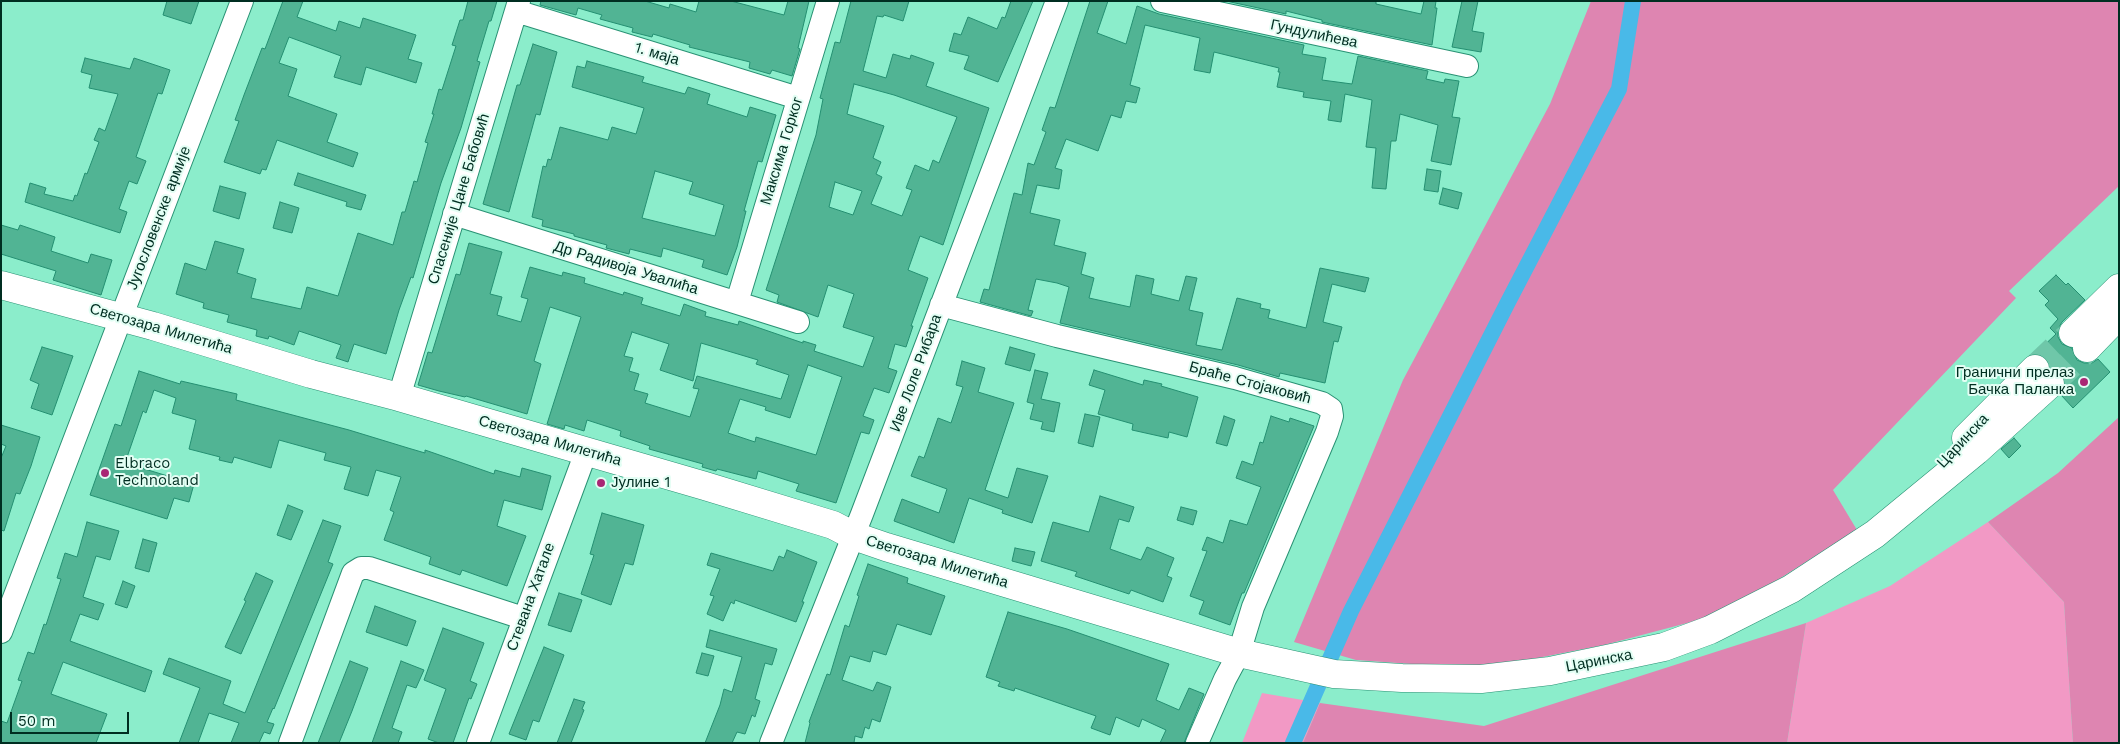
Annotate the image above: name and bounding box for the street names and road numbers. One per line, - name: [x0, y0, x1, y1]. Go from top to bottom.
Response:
- street label: Гундулићева: [1269, 16, 1359, 52]
- street label: 1. маја: [633, 39, 681, 69]
- street label: Максима Горког: [757, 95, 807, 207]
- street label: Спасеније Цане Бабовић: [424, 111, 494, 287]
- street label: Југословенске армије: [123, 144, 195, 292]
- street label: Др Радивоја Увалића: [552, 237, 700, 299]
- street label: Светозара Милетића: [87, 300, 235, 358]
- street label: Иве Лоле Рибара: [886, 312, 946, 434]
- street label: Браће Стојаковић: [1187, 358, 1313, 408]
- street label: Царинска: [1933, 410, 1993, 472]
- street label: Светозара Милетића: [476, 412, 624, 470]
- street label: Светозара Милетића: [864, 532, 1010, 592]
- street label: Стевана Хатале: [503, 540, 559, 654]
- street label: Царинска: [1564, 646, 1634, 676]

